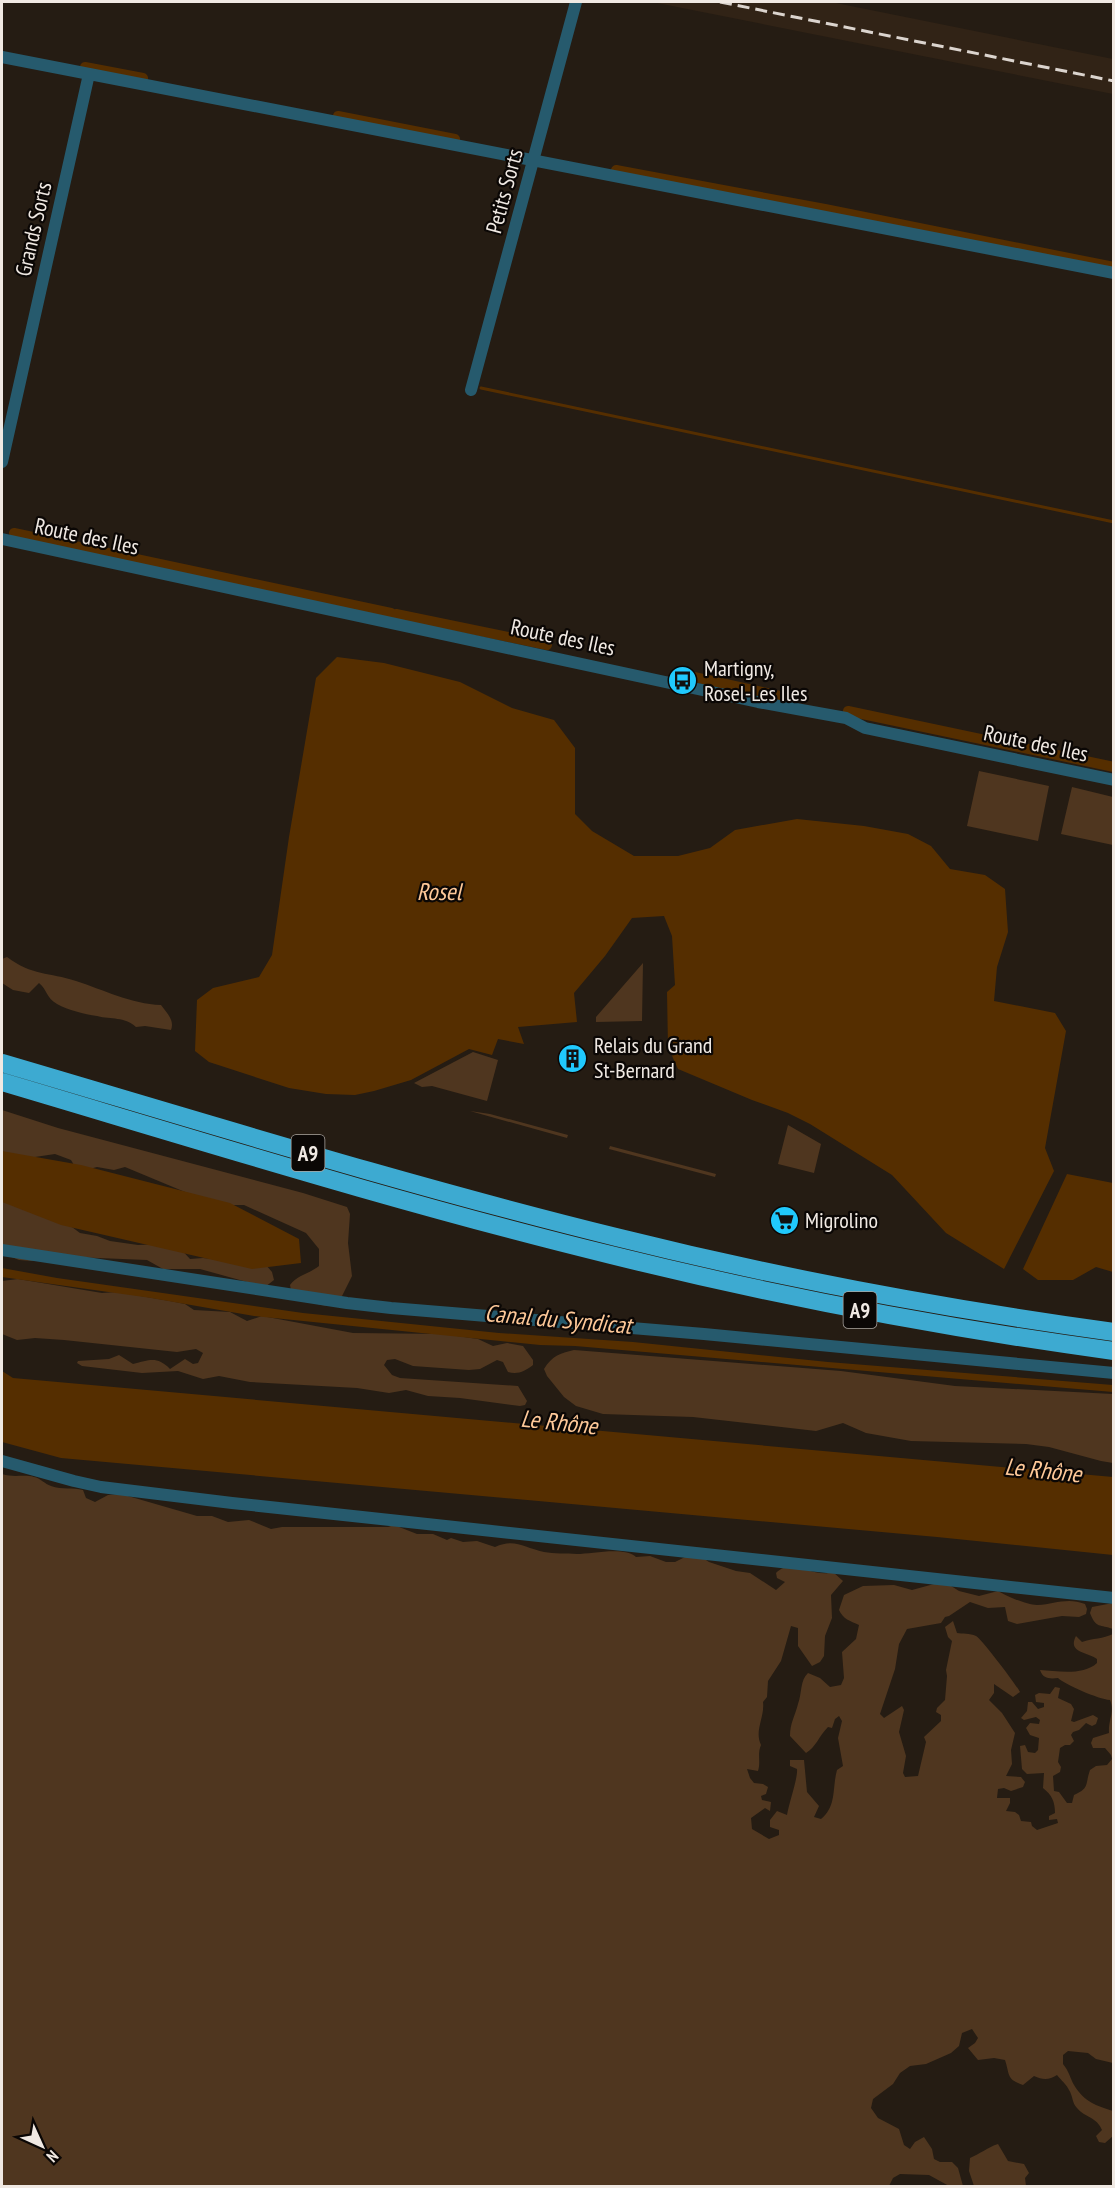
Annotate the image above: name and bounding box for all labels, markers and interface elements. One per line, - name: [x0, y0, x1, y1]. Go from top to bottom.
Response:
- street label: Petits Sorts: [479, 146, 529, 236]
- street label: Grands Sorts: [9, 179, 57, 279]
- street label: Route des Iles: [32, 511, 142, 561]
- street label: Route des Iles: [508, 612, 618, 662]
- place label: Martigny, Rosel-Les Iles: [704, 654, 807, 707]
- bus stop icon: Martigny, Rosel-Les Iles: [667, 665, 699, 697]
- street label: Route des Iles: [981, 718, 1091, 768]
- water label: Rosel: [417, 876, 464, 907]
- place label: Relais du Grand St-Bernard: [594, 1031, 712, 1084]
- building icon: Relais du Grand St-Bernard: [557, 1042, 589, 1074]
- road number: A9: [292, 1135, 324, 1171]
- supermarket icon: Migrolino: [768, 1204, 800, 1236]
- place label: Migrolino: [805, 1206, 878, 1234]
- road number: A9: [844, 1292, 876, 1328]
- water label: Canal du Syndicat: [483, 1297, 635, 1341]
- water label: Le Rhône: [519, 1403, 601, 1442]
- water label: Le Rhône: [1003, 1451, 1085, 1490]
- north arrow: [12, 2116, 72, 2176]
- text: N: [42, 2146, 63, 2167]

